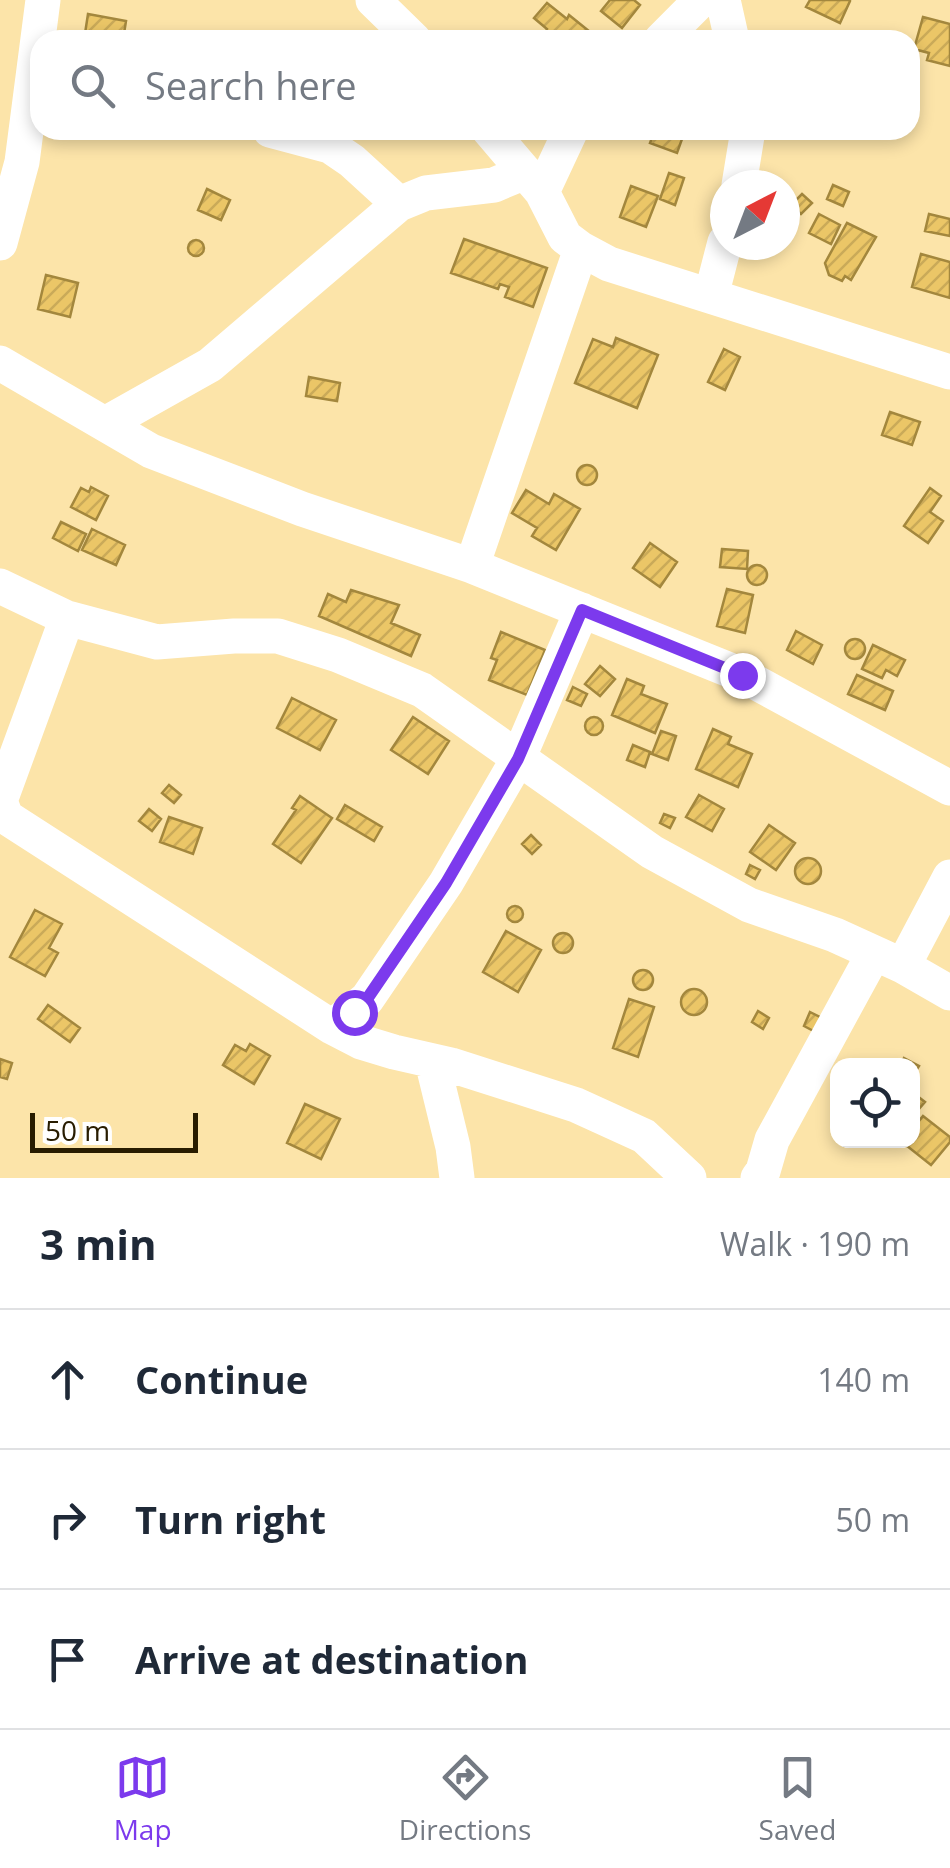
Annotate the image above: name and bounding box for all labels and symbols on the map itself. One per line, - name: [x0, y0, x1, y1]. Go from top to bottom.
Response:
- north arrow: [710, 170, 800, 260]
- route end: [720, 653, 766, 699]
- route start: [332, 990, 378, 1036]
- scale bar: [30, 1108, 198, 1152]

